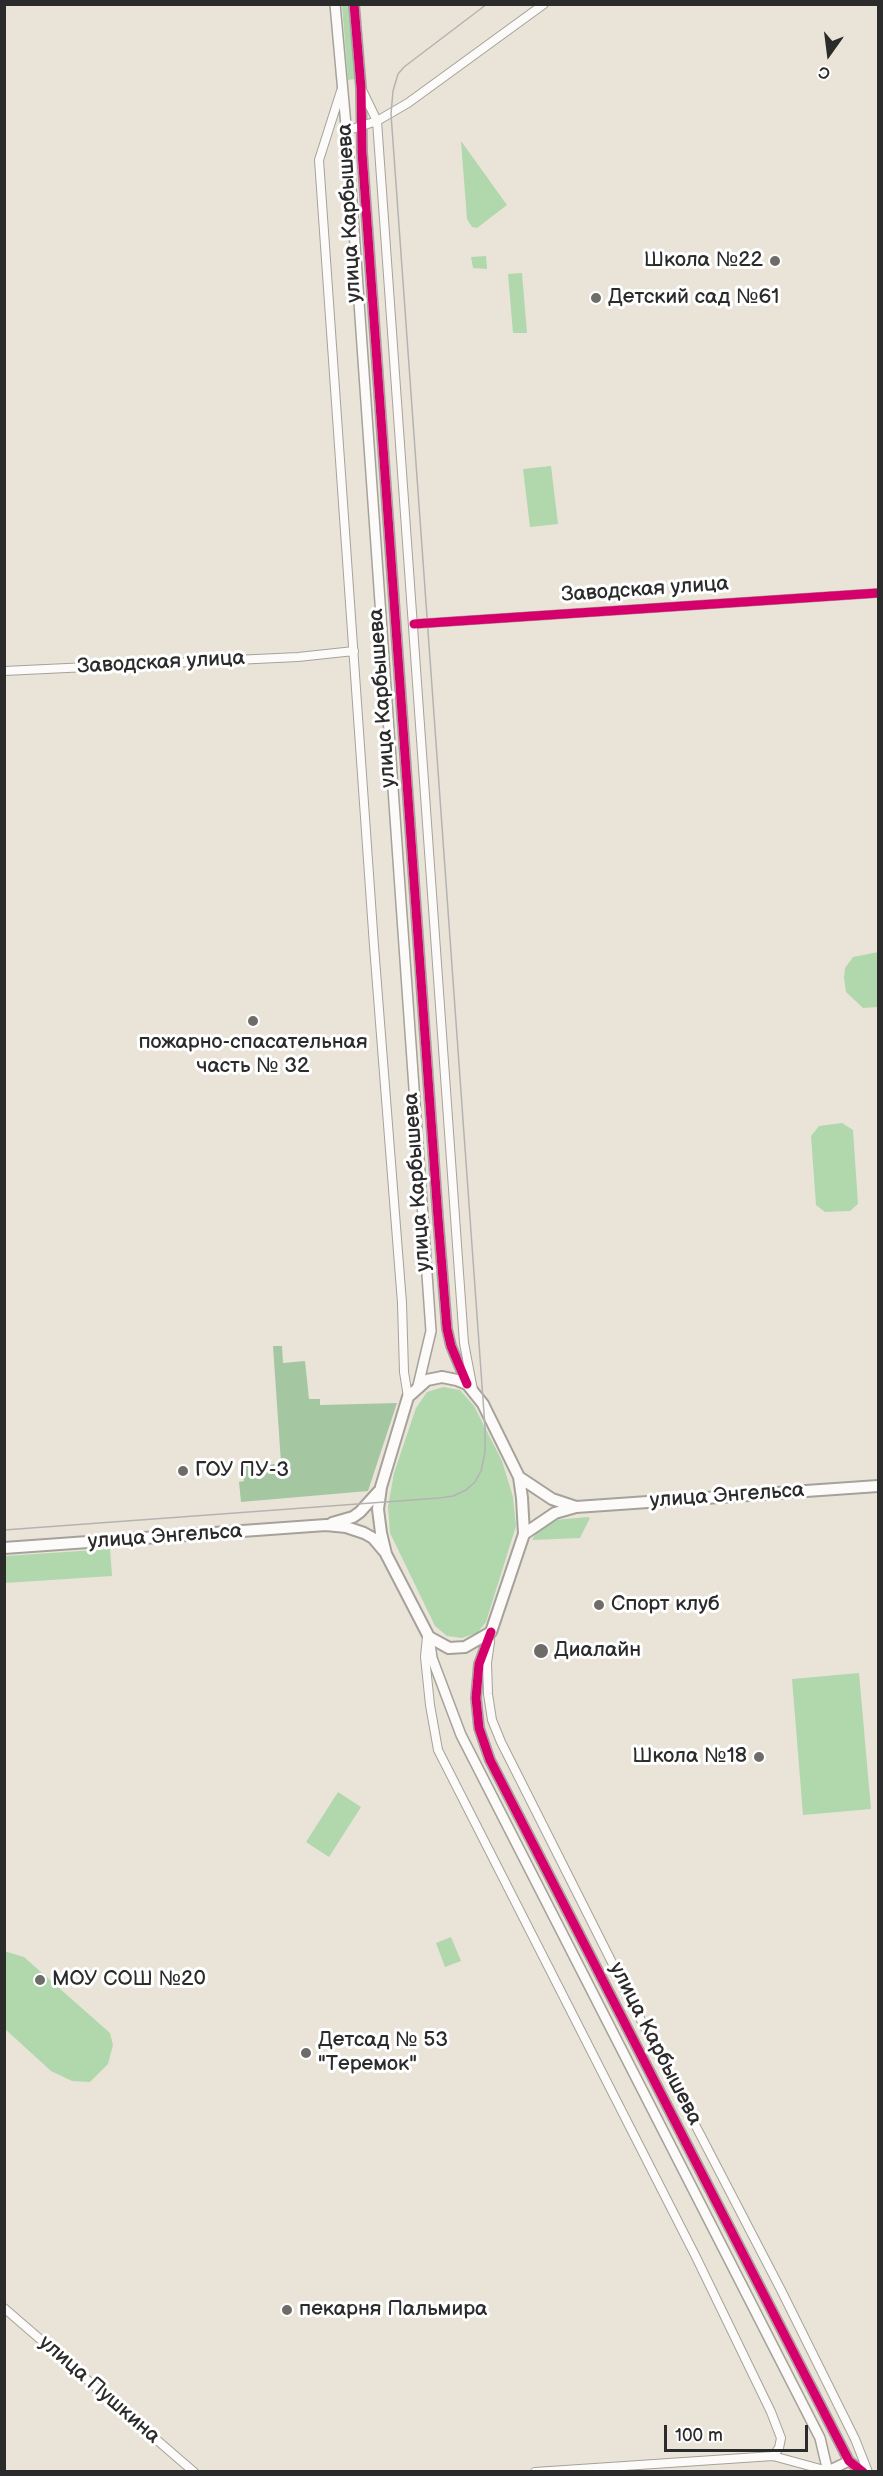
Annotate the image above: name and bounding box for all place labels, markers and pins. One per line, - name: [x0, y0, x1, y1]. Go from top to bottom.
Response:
- place label: Школа №22: [644, 248, 763, 274]
- marker: Школа №22: [768, 254, 782, 268]
- place label: Детский сад №61: [608, 285, 779, 311]
- marker: Детский сад №61: [589, 291, 603, 305]
- marker: пожарно-спасательная часть № 32: [246, 1014, 260, 1028]
- place label: пожарно-спасательная часть № 32: [138, 1030, 368, 1080]
- place label: ГОУ ПУ-3: [195, 1458, 289, 1484]
- marker: ГОУ ПУ-3: [176, 1464, 190, 1478]
- place label: Спорт клуб: [611, 1592, 719, 1618]
- marker: Спорт клуб: [592, 1598, 606, 1612]
- place label: Диалайн: [554, 1638, 641, 1664]
- marker: Диалайн: [532, 1642, 550, 1660]
- place label: Школа №18: [632, 1744, 747, 1770]
- marker: Школа №18: [752, 1750, 766, 1764]
- place label: МОУ СОШ №20: [52, 1967, 206, 1993]
- marker: МОУ СОШ №20: [33, 1973, 47, 1987]
- place label: Детсад № 53 "Теремок": [318, 2028, 448, 2078]
- marker: Детсад № 53 "Теремок": [299, 2046, 313, 2060]
- place label: пекарня Пальмира: [299, 2297, 487, 2323]
- marker: пекарня Пальмира: [280, 2303, 294, 2317]

